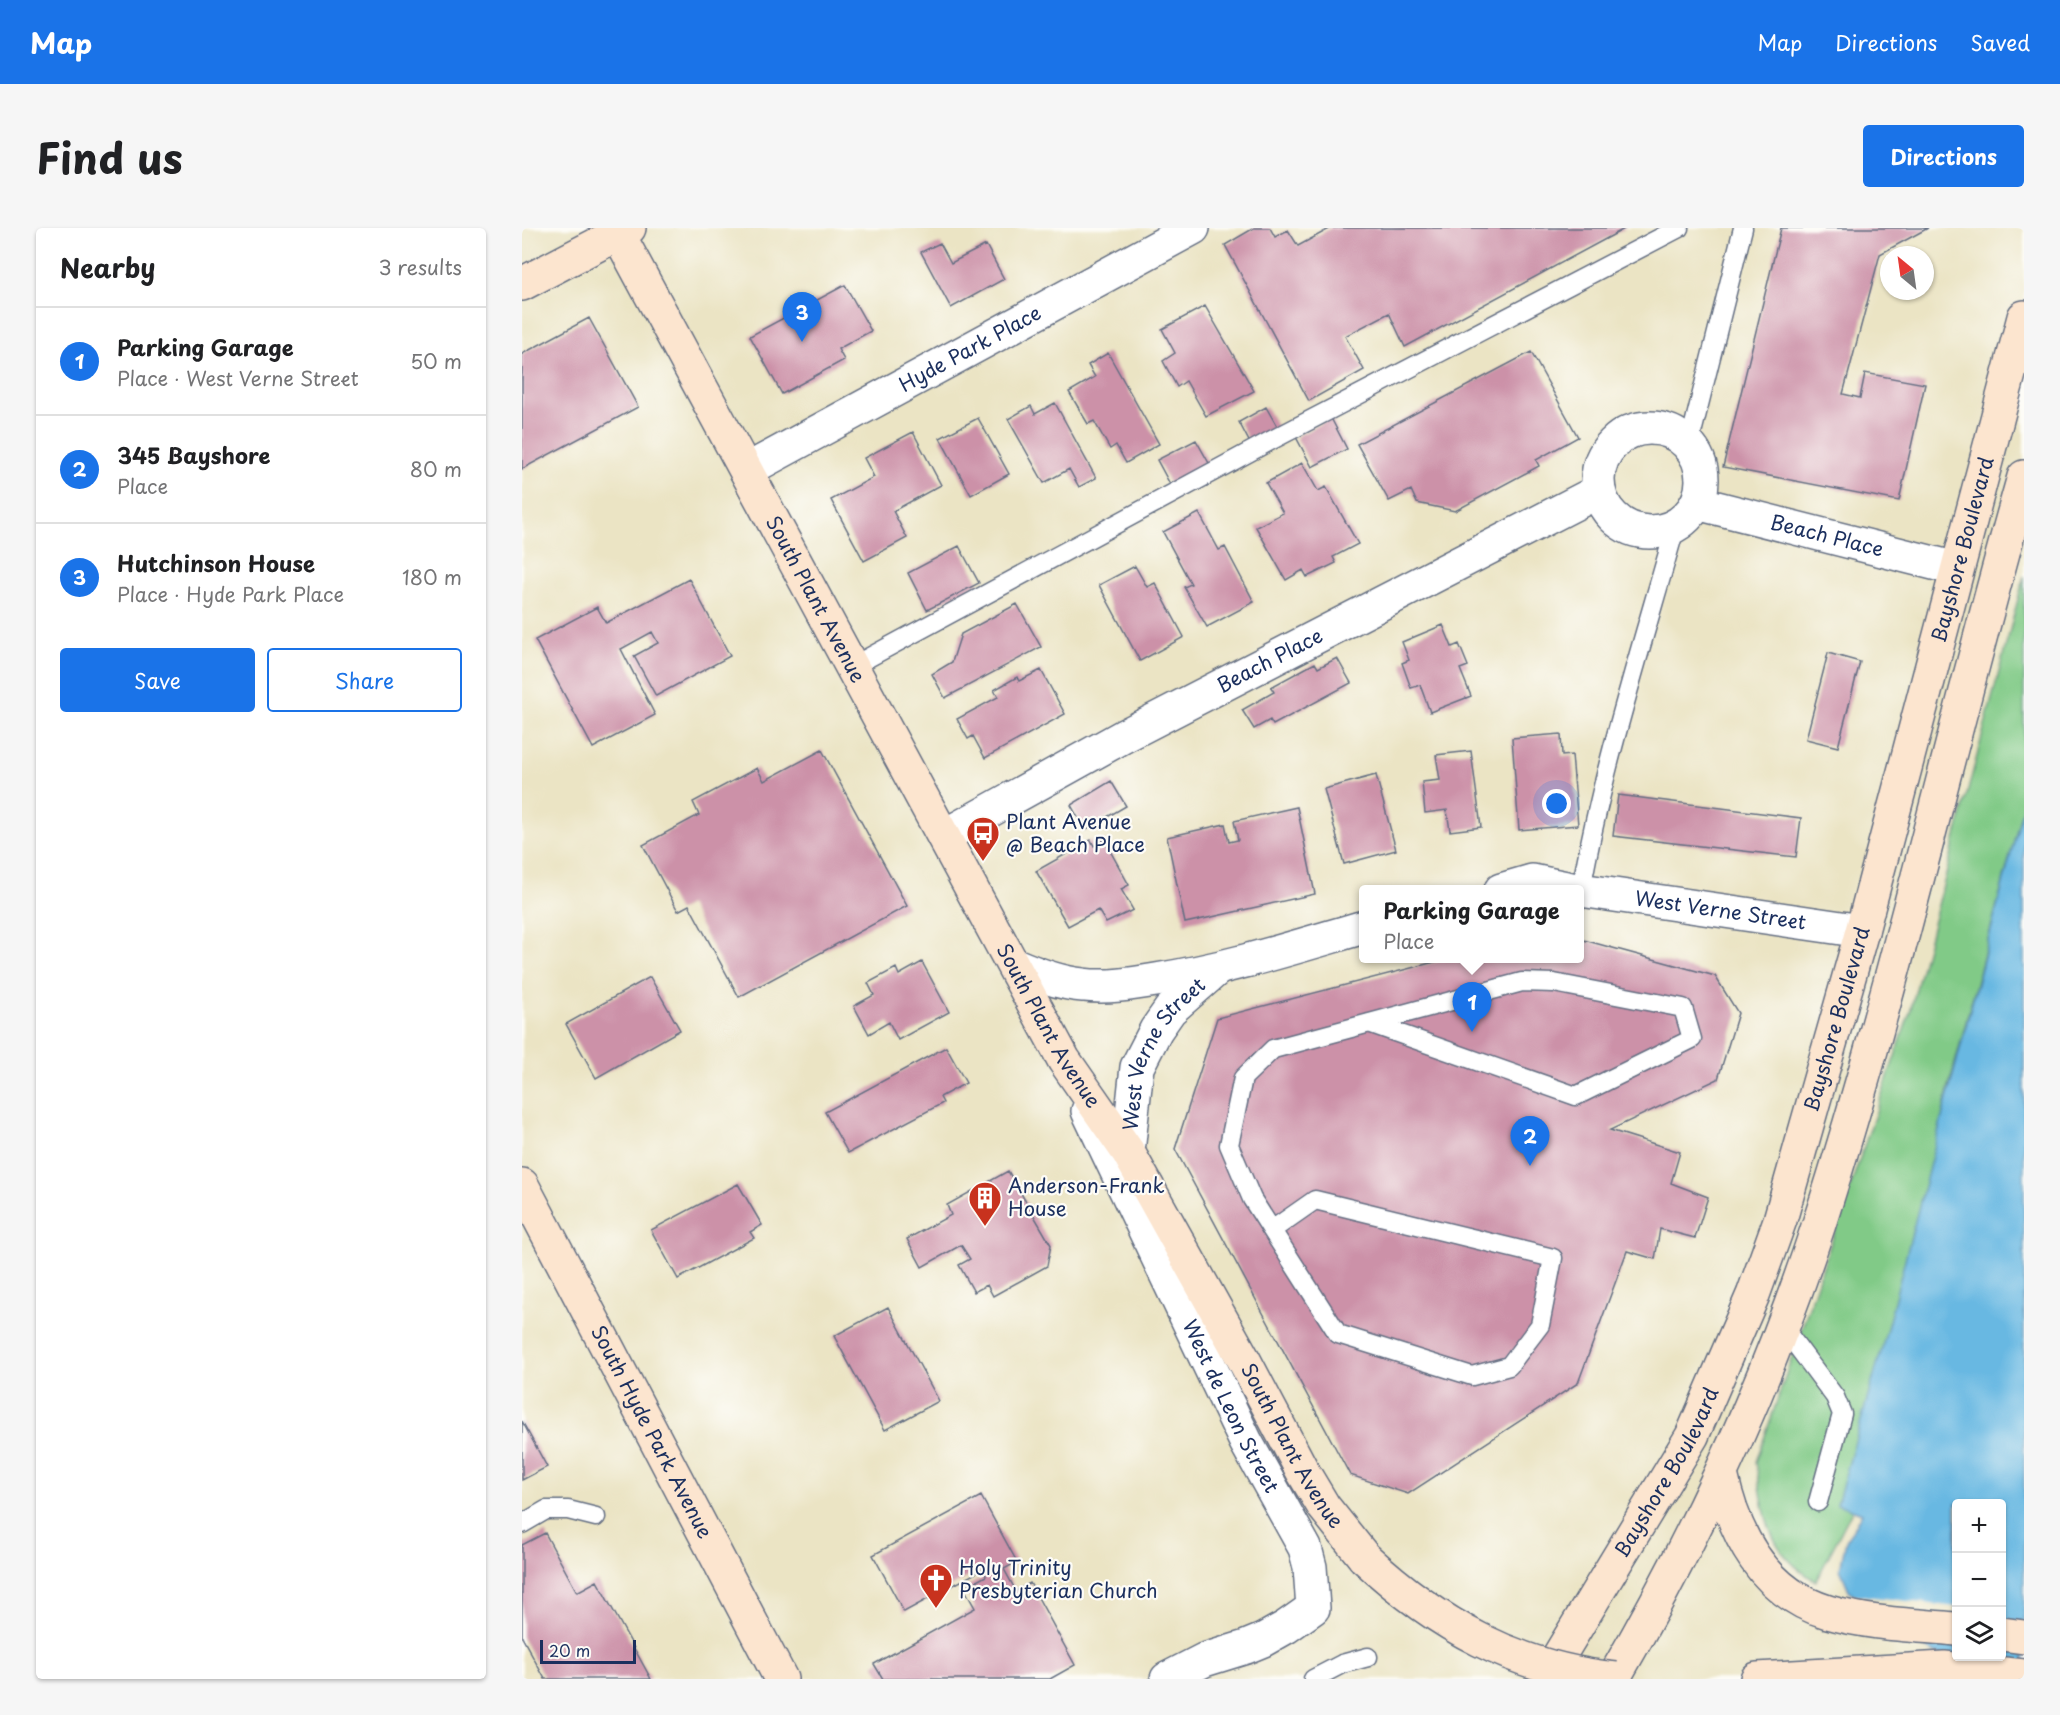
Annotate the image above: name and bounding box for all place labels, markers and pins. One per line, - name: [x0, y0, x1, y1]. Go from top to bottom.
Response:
- pin: 3: [782, 292, 822, 342]
- place label: Plant Avenue @ Beach Place: [1006, 806, 1145, 859]
- bus stop icon: Plant Avenue @ Beach Place: [965, 815, 1001, 862]
- pin: 1: [1452, 982, 1492, 1032]
- pin: 2: [1510, 1116, 1550, 1166]
- place label: Anderson-Frank House: [1008, 1170, 1165, 1223]
- building icon: Anderson-Frank House: [967, 1180, 1003, 1227]
- place label: Holy Trinity Presbyterian Church: [959, 1552, 1158, 1605]
- church icon: Holy Trinity Presbyterian Church: [918, 1562, 954, 1609]

